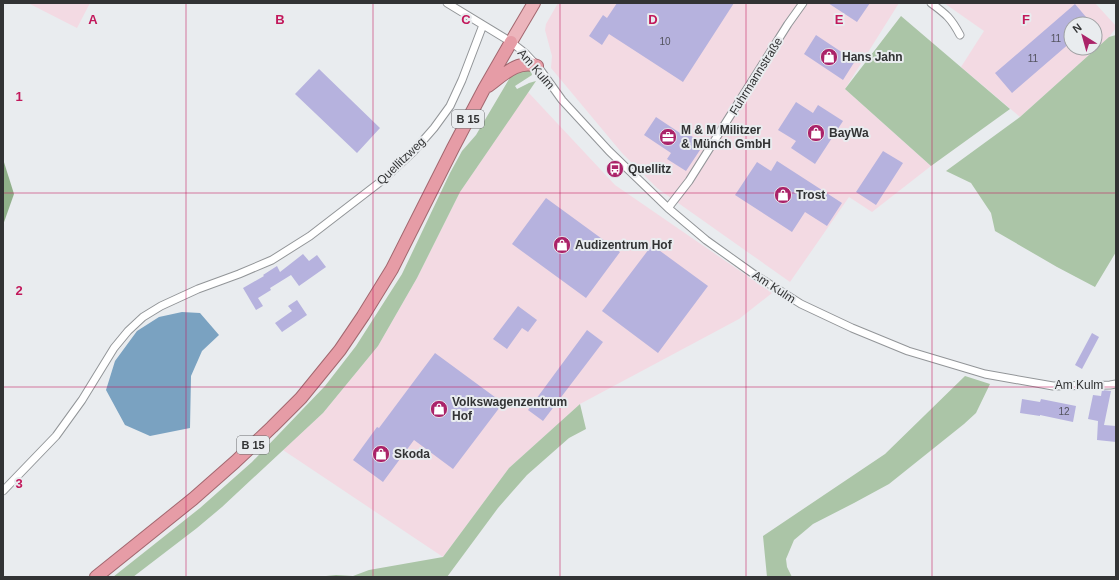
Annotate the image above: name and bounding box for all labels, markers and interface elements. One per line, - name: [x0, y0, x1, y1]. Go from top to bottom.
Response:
- text: A: [88, 12, 98, 27]
- text: B: [275, 12, 285, 27]
- text: C: [461, 12, 471, 27]
- text: D: [648, 12, 658, 27]
- text: E: [835, 12, 844, 27]
- text: F: [1022, 12, 1030, 27]
- north arrow: [1063, 16, 1103, 56]
- text: N: [1070, 21, 1084, 35]
- house number: 11: [1051, 33, 1062, 44]
- street label: Fuhrmannstraße: [727, 34, 786, 117]
- house number: 10: [659, 36, 671, 47]
- street label: Am Kulm: [515, 46, 557, 92]
- shop icon: Hans Jahn: [819, 47, 839, 67]
- place label: Hans Jahn: [842, 50, 903, 64]
- house number: 11: [1028, 53, 1039, 64]
- text: 1: [15, 89, 23, 104]
- road number: B 15: [452, 110, 484, 128]
- place label: M & M Militzer & Münch GmbH: [681, 123, 771, 151]
- shop icon: BayWa: [806, 123, 826, 143]
- place label: BayWa: [829, 126, 869, 140]
- office icon: M & M Militzer & Münch GmbH: [658, 127, 678, 147]
- street label: Quellitzweg: [374, 134, 428, 188]
- bus stop icon: Quellitz: [605, 159, 625, 179]
- place label: Quellitz: [628, 162, 671, 176]
- shop icon: Trost: [773, 185, 793, 205]
- place label: Trost: [796, 188, 825, 202]
- shop icon: Audizentrum Hof: [552, 235, 572, 255]
- place label: Audizentrum Hof: [575, 238, 673, 252]
- street label: Am Kulm: [750, 268, 798, 306]
- text: 2: [15, 283, 23, 298]
- street label: Am Kulm: [1055, 378, 1103, 392]
- place label: Volkswagenzentrum Hof: [452, 395, 567, 423]
- shop icon: Volkswagenzentrum Hof: [429, 399, 449, 419]
- house number: 12: [1058, 406, 1070, 417]
- road number: B 15: [237, 436, 269, 454]
- shop icon: Skoda: [371, 444, 391, 464]
- place label: Skoda: [394, 447, 430, 461]
- text: 3: [15, 476, 23, 491]

